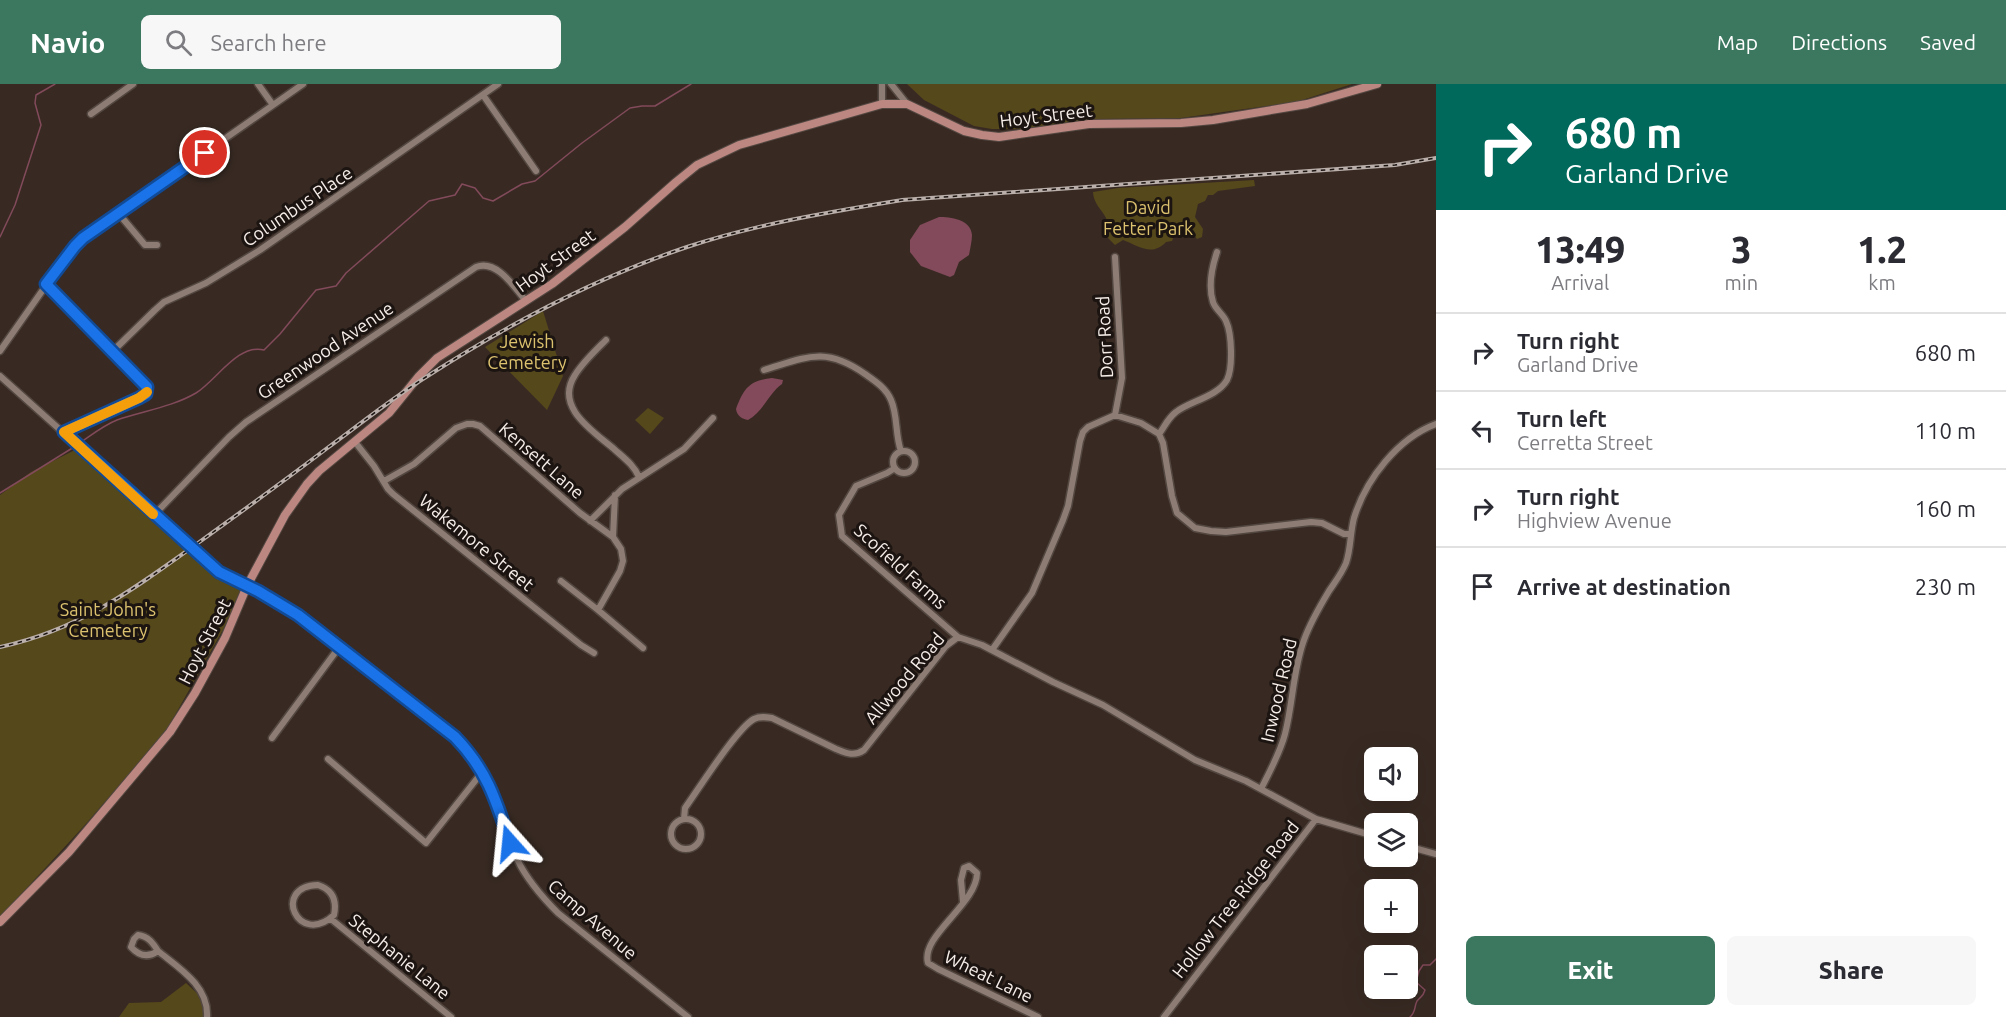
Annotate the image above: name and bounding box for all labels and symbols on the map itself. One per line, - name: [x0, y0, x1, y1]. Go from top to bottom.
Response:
- street label: Hoyt Street: [999, 99, 1093, 131]
- pin: [179, 127, 230, 178]
- street label: Columbus Place: [238, 162, 356, 250]
- park label: David Fetter Park: [1103, 197, 1193, 238]
- street label: Hoyt Street: [511, 225, 599, 295]
- street label: Dorr Road: [1092, 295, 1116, 379]
- street label: Greenwood Avenue: [253, 297, 397, 403]
- park label: Jewish Cemetery: [487, 331, 567, 372]
- street label: Kensett Lane: [496, 418, 588, 502]
- street label: Wakemore Street: [416, 490, 538, 594]
- street label: Scofield Farms: [851, 519, 951, 613]
- street label: Hoyt Street: [174, 595, 234, 687]
- park label: Saint John's Cemetery: [60, 599, 156, 640]
- street label: Allwood Road: [860, 629, 948, 727]
- street label: Inwood Road: [1256, 636, 1300, 744]
- position arrow: [478, 811, 542, 875]
- street label: Hollow Tree Ridge Road: [1168, 817, 1302, 981]
- street label: Camp Avenue: [544, 875, 642, 963]
- street label: Stephanie Lane: [346, 909, 454, 1003]
- street label: Wheat Lane: [941, 946, 1037, 1006]

